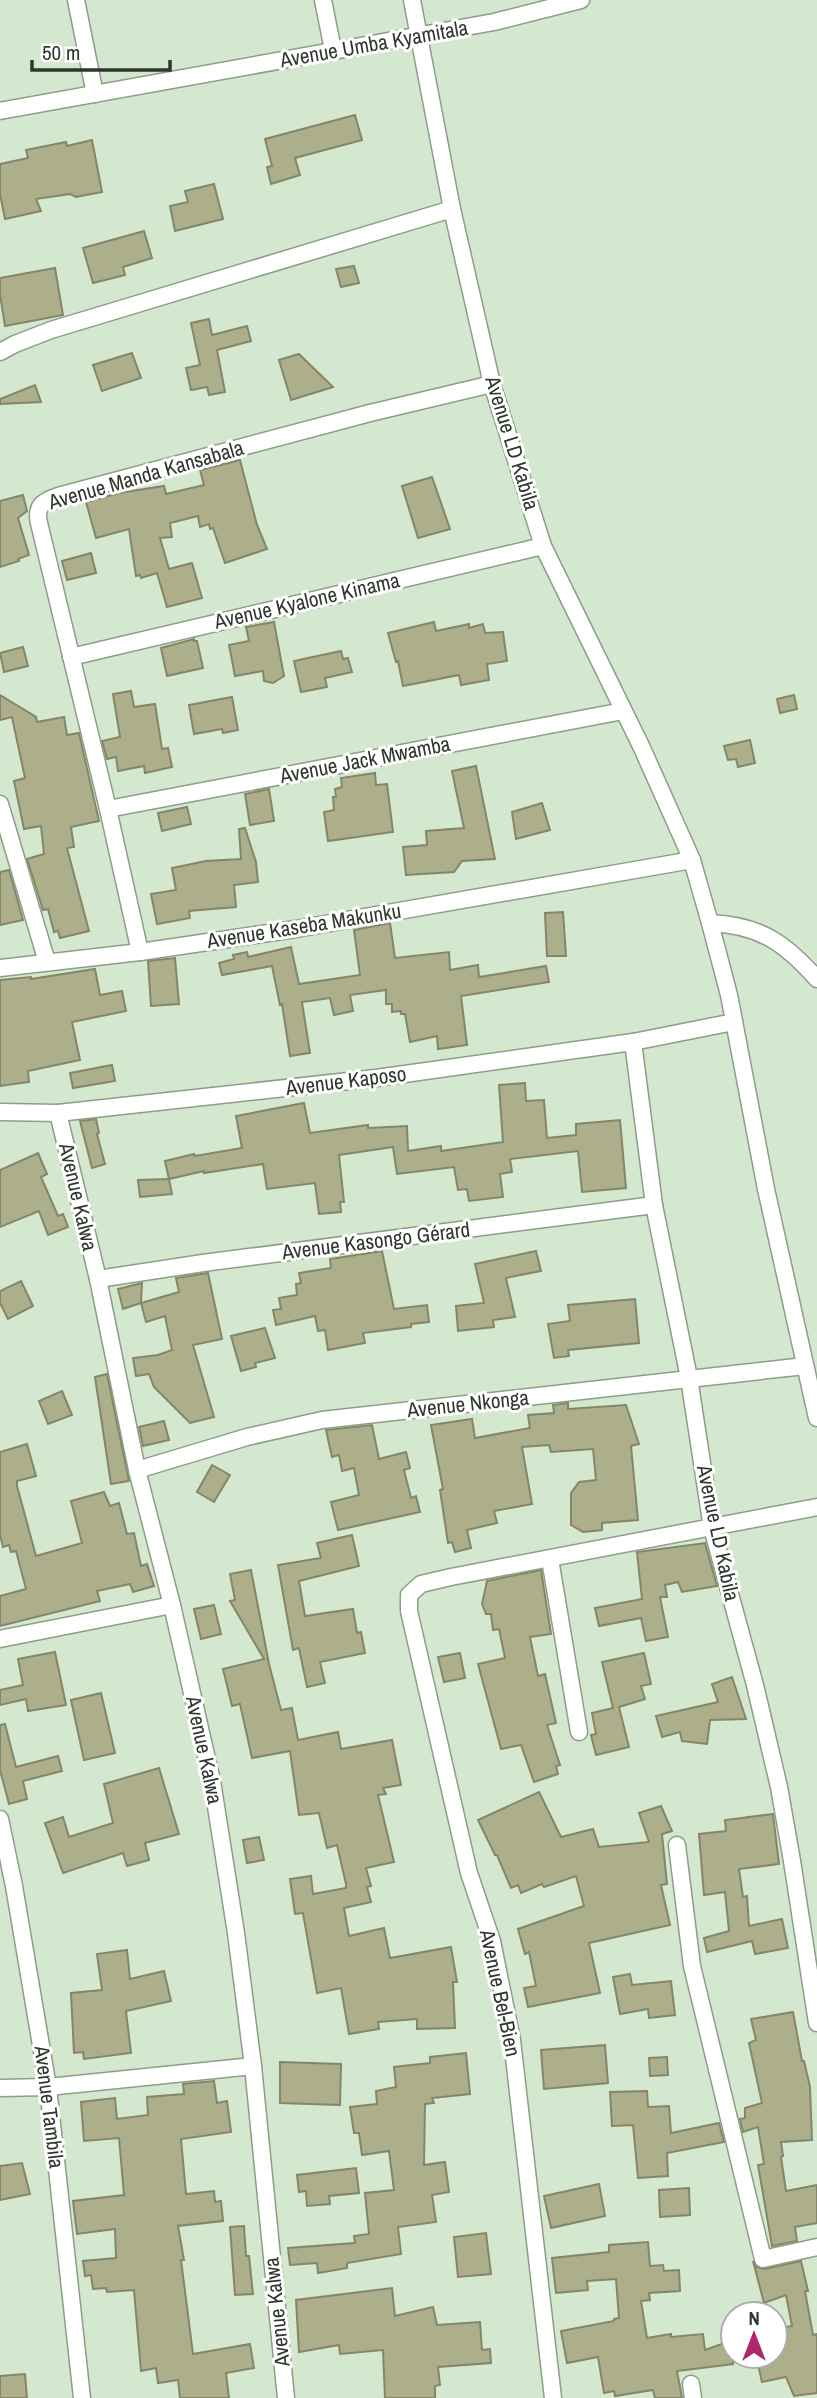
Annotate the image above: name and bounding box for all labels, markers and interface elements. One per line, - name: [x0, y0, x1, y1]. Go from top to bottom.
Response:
- street label: Avenue Umba Kyamitala: [277, 13, 470, 74]
- scale bar: [32, 28, 170, 72]
- text: 50 m: [42, 38, 80, 67]
- street label: Avenue LD Kabila: [478, 371, 547, 514]
- street label: Avenue Manda Kansabala: [44, 433, 247, 517]
- street label: Avenue Kyalone Kinama: [210, 565, 403, 636]
- street label: Avenue Jack Mwamba: [276, 729, 453, 790]
- street label: Avenue Kaseba Makunku: [204, 896, 403, 955]
- street label: Avenue Kaposo: [283, 1059, 408, 1102]
- street label: Avenue Kalwa: [52, 1139, 105, 1254]
- street label: Avenue Kasongo Gérard: [279, 1215, 472, 1267]
- street label: Avenue Nkonga: [405, 1383, 531, 1424]
- street label: Avenue LD Kabila: [690, 1461, 747, 1604]
- street label: Avenue Kalwa: [179, 1692, 230, 1807]
- street label: Avenue Bel-Bien: [473, 1926, 528, 2059]
- street label: Avenue Tambila: [27, 2043, 71, 2170]
- street label: Avenue Kalwa: [256, 2256, 297, 2369]
- north arrow: [719, 2300, 789, 2370]
- text: N: [748, 2305, 760, 2331]

